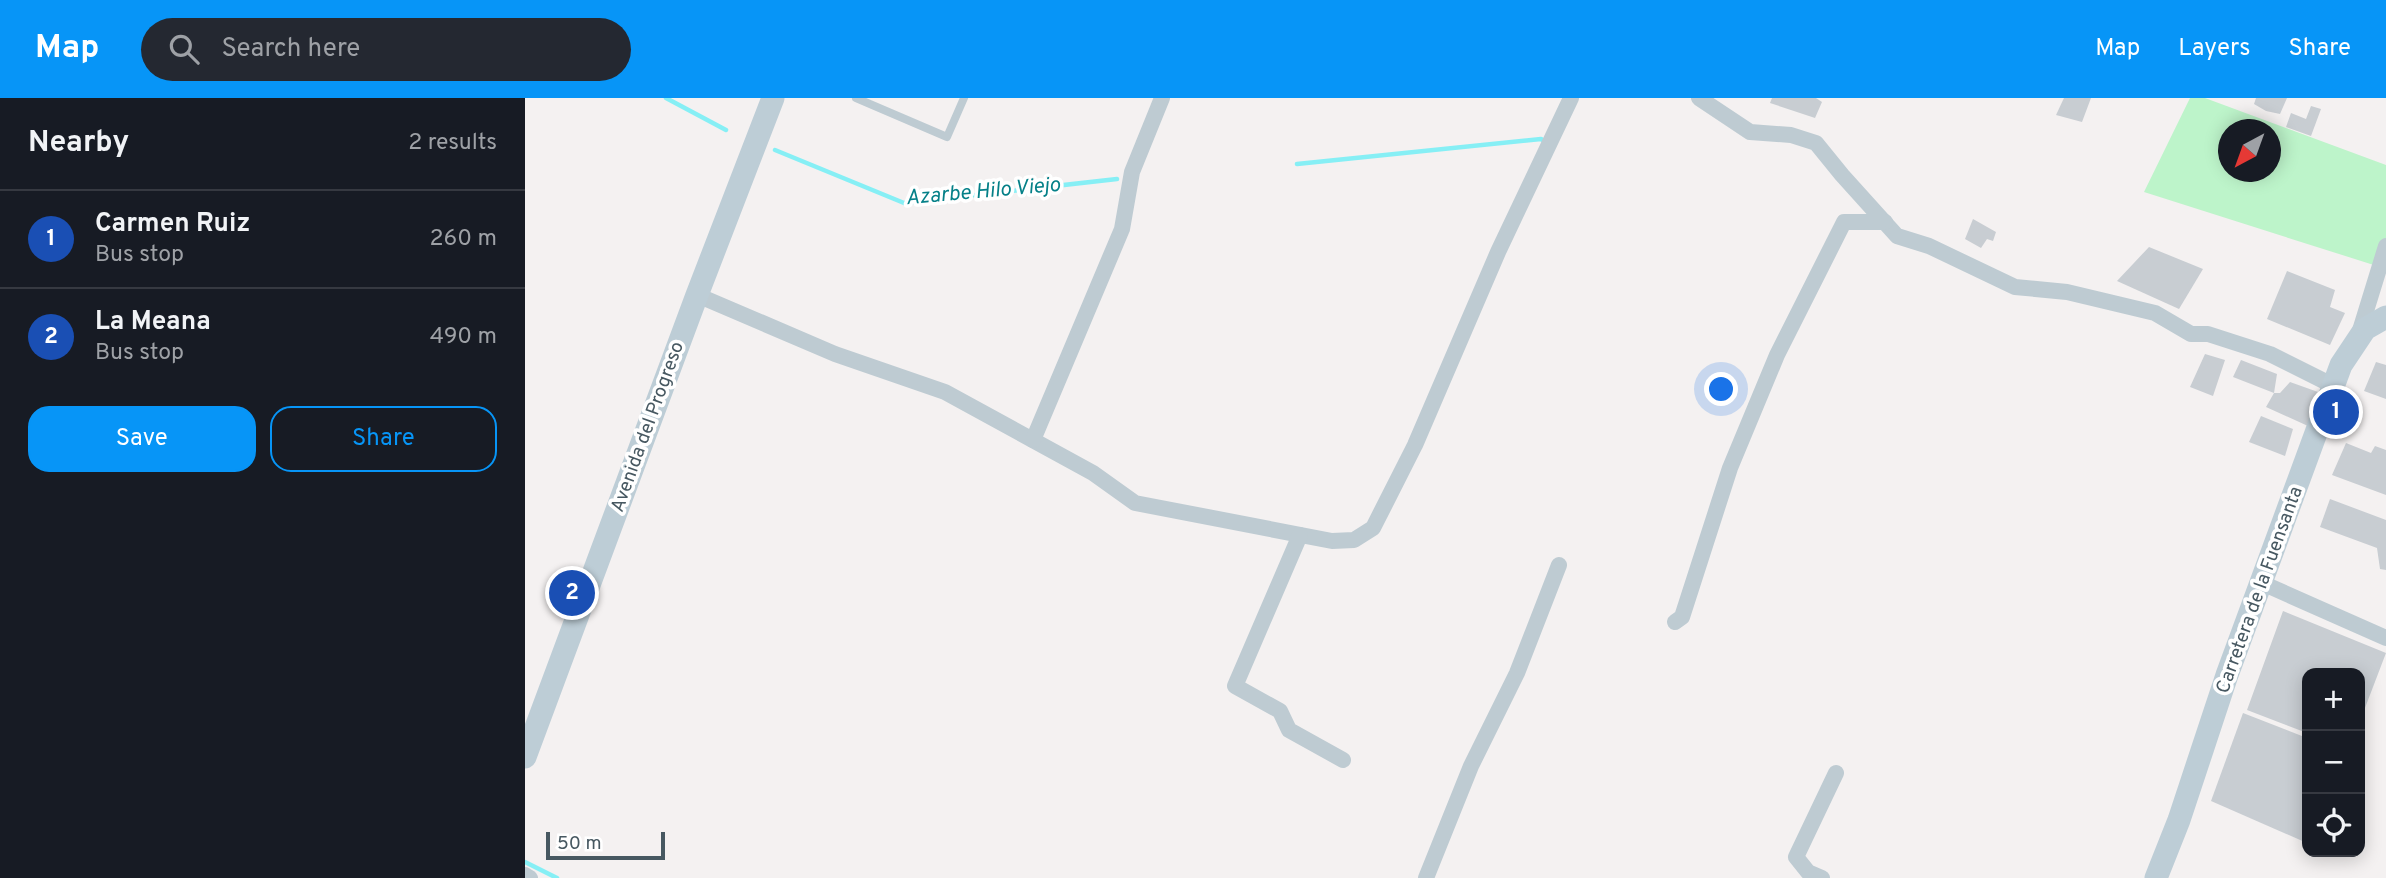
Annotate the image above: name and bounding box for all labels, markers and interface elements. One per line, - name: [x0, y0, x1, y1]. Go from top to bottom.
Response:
- search box: [141, 18, 631, 81]
- text: Map: [35, 28, 99, 70]
- icon: search: [165, 30, 203, 68]
- text: Search here: [221, 33, 360, 66]
- text: Map: [2095, 34, 2140, 64]
- text: Layers: [2178, 34, 2250, 64]
- text: Share: [2288, 34, 2351, 64]
- north arrow: [2218, 119, 2281, 182]
- text: Nearby: [28, 125, 129, 162]
- text: 2 results: [408, 129, 497, 158]
- water label: Azarbe Hilo Viejo: [905, 172, 1062, 212]
- text: Carmen Ruiz: [95, 208, 250, 241]
- text: 1: [46, 225, 56, 254]
- text: 260 m: [430, 225, 497, 254]
- text: Bus stop: [95, 241, 184, 270]
- text: La Meana: [95, 306, 211, 339]
- text: 2: [44, 323, 58, 352]
- text: 490 m: [430, 323, 497, 352]
- street label: Avenida del Progreso: [606, 338, 690, 516]
- text: Bus stop: [95, 339, 184, 368]
- your location: [1704, 372, 1738, 406]
- pin: 1: [2313, 386, 2359, 438]
- button: Save: [28, 406, 256, 472]
- button: Share: [270, 406, 497, 472]
- street label: Carretera de la Fuensanta: [2211, 483, 2309, 697]
- pin: 2: [549, 567, 595, 619]
- map controls: [2302, 668, 2365, 857]
- button: +: [2302, 668, 2365, 731]
- button: −: [2302, 731, 2365, 794]
- button: locate: [2302, 794, 2365, 857]
- scale bar: [546, 829, 665, 861]
- text: 50 m: [557, 832, 602, 856]

